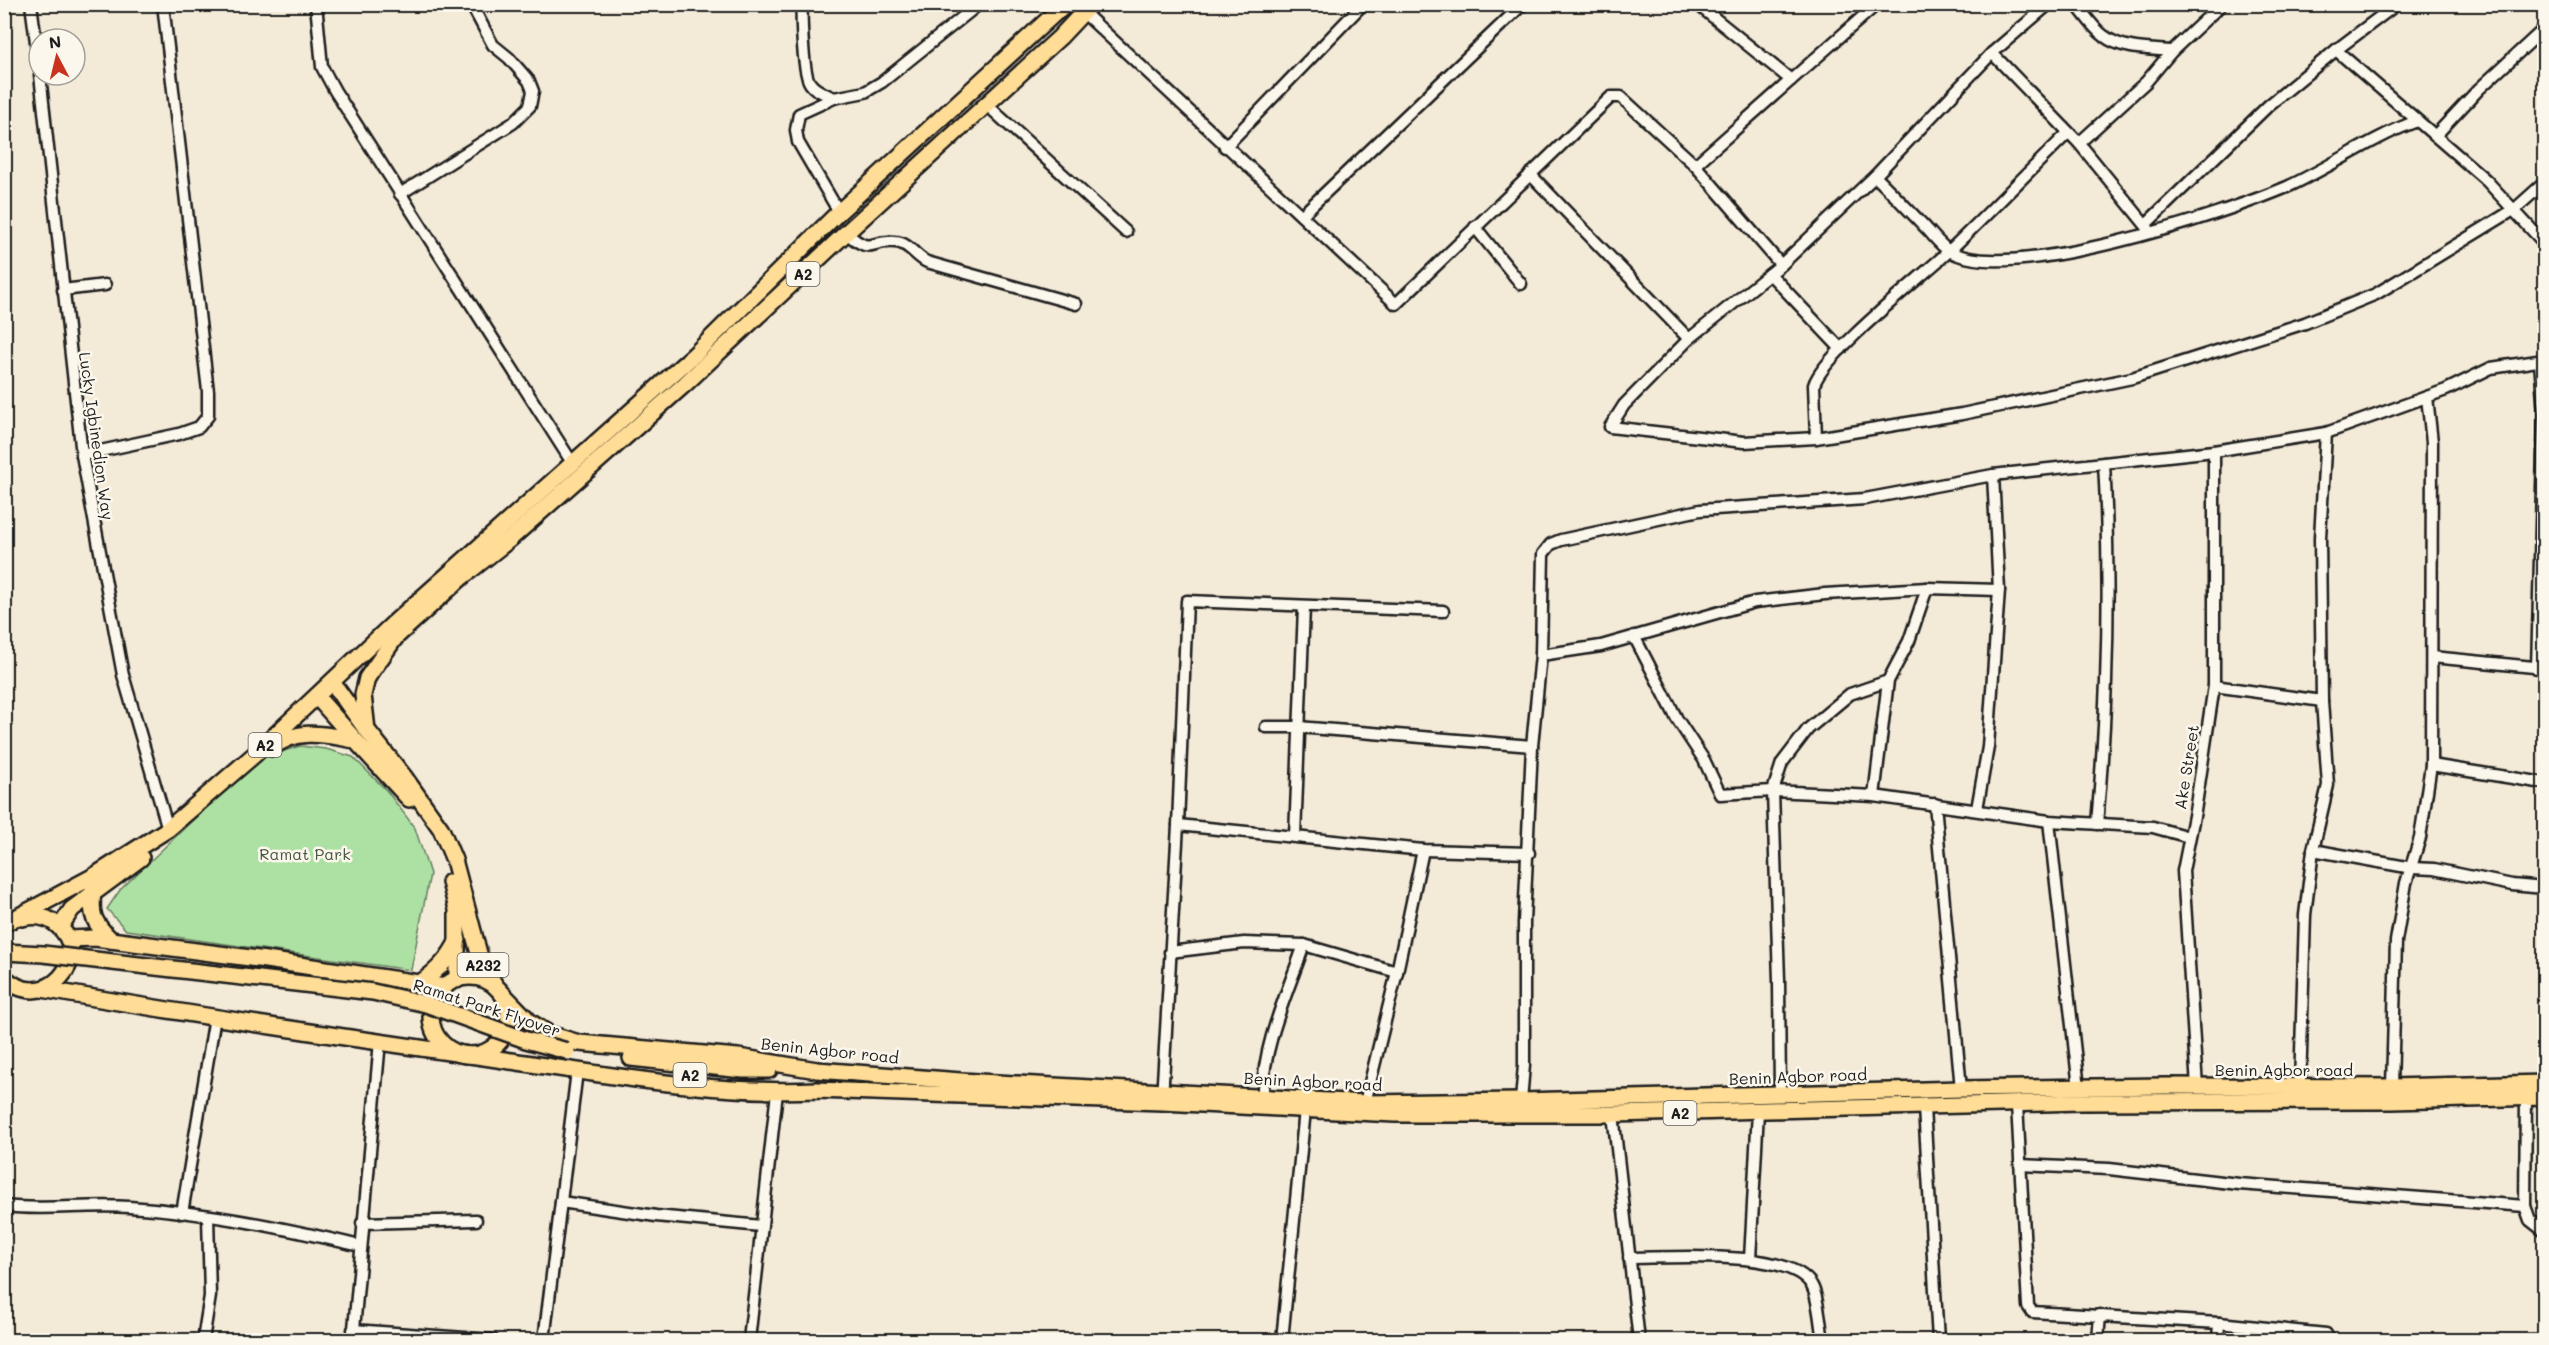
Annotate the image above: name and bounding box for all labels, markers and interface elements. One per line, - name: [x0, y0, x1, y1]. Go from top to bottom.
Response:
- north arrow: [27, 27, 87, 87]
- text: N: [48, 30, 62, 53]
- road number: A2: [786, 262, 820, 286]
- street label: Lucky Igbinedion Way: [75, 351, 119, 521]
- street label: Ake Street: [2169, 723, 2203, 811]
- road number: A2: [248, 733, 282, 757]
- park label: Ramat Park: [259, 843, 351, 864]
- road number: A232: [458, 953, 508, 977]
- street label: Ramat Park Flyover: [411, 973, 563, 1041]
- street label: Benin Agbor road: [760, 1032, 900, 1068]
- street label: Benin Agbor road: [2215, 1059, 2353, 1080]
- road number: A2: [674, 1063, 706, 1087]
- street label: Benin Agbor road: [1728, 1063, 1868, 1089]
- street label: Benin Agbor road: [1243, 1067, 1383, 1095]
- road number: A2: [1664, 1101, 1696, 1125]

